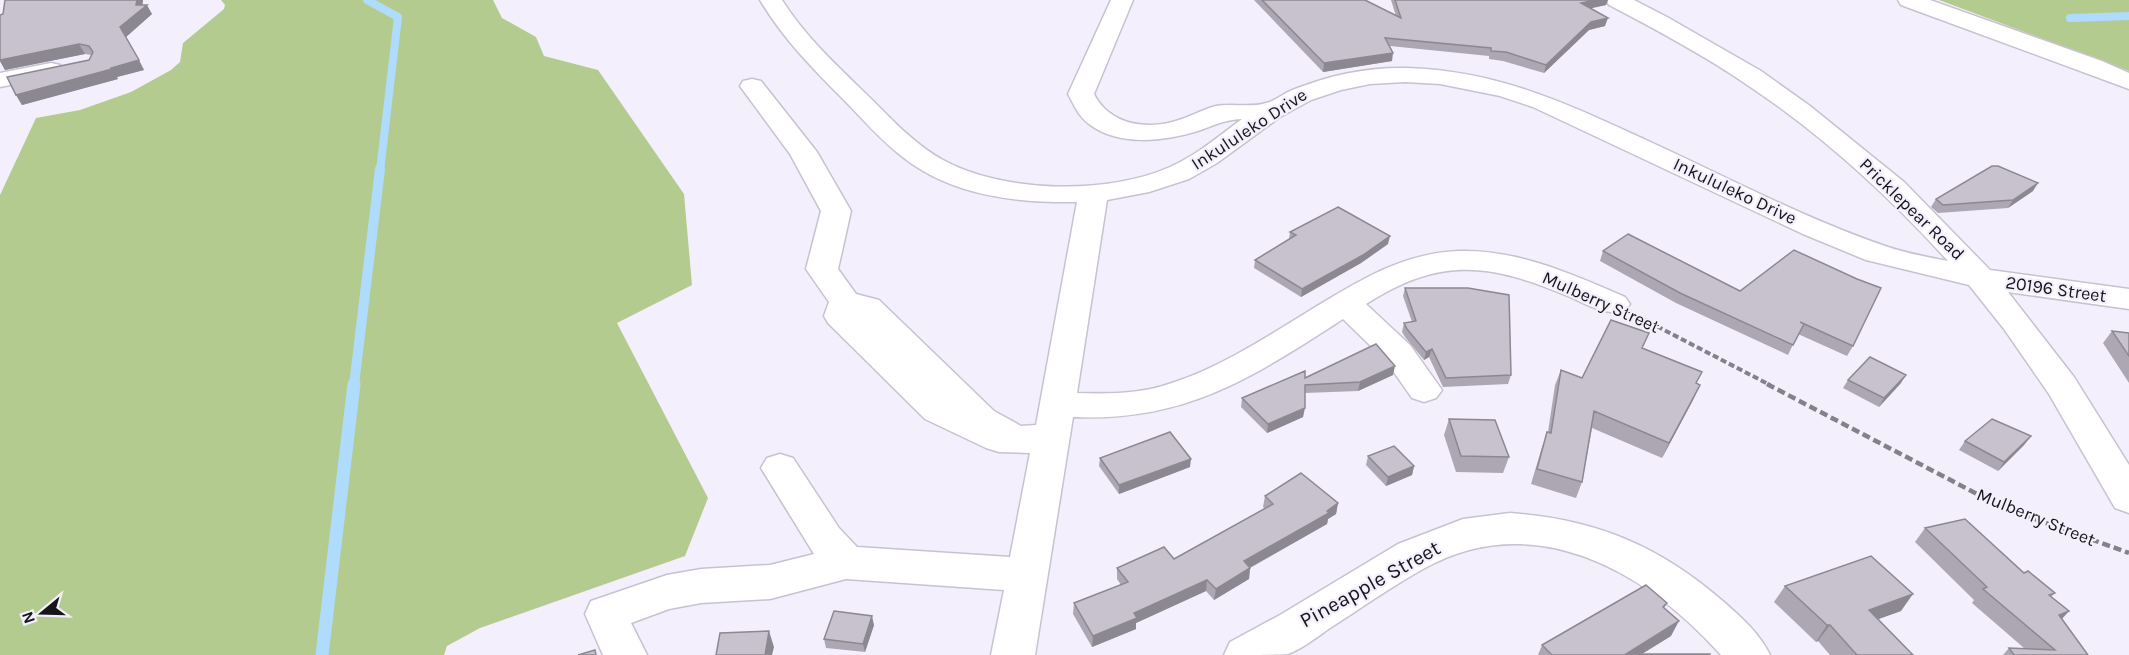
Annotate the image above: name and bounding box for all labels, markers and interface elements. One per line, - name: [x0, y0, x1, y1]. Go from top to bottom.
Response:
- street label: Inkululeko Drive: [1187, 83, 1311, 175]
- street label: Inkululeko Drive: [1670, 153, 1800, 229]
- street label: Pricklepear Road: [1855, 153, 1969, 265]
- street label: Mulberry Street: [1539, 266, 1663, 338]
- street label: 20196 Street: [2004, 271, 2108, 307]
- street label: Mulberry Street: [1973, 483, 2099, 551]
- street label: Pineapple Street: [1296, 535, 1444, 632]
- north arrow: [12, 583, 72, 643]
- text: N: [17, 609, 39, 626]

